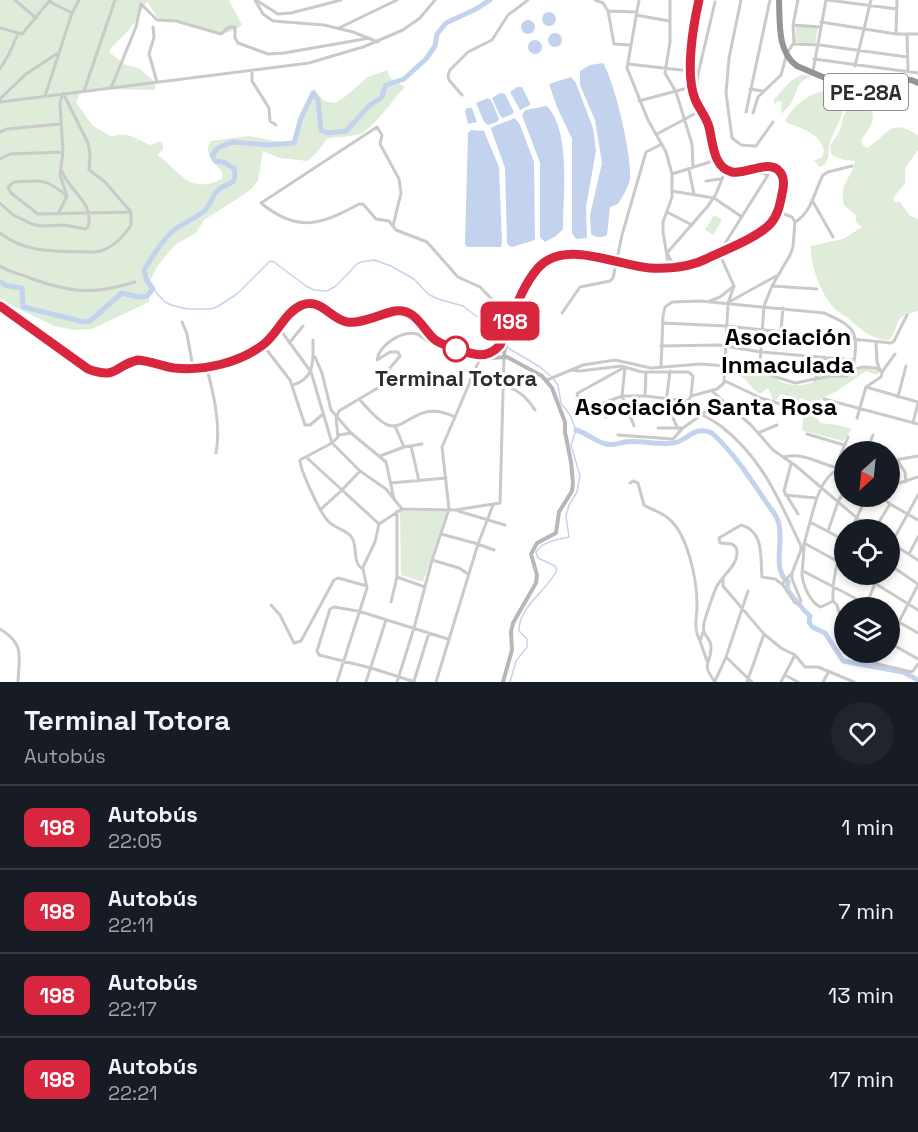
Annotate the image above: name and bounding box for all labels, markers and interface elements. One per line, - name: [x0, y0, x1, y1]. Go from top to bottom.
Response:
- road number: PE-28A: [824, 74, 908, 110]
- line badge: 198: [476, 302, 544, 340]
- text: 198: [492, 308, 528, 335]
- district label: Asociación Inmaculada: [721, 321, 855, 380]
- marker: Terminal Totora: [443, 336, 469, 362]
- place label: Terminal Totora: [375, 364, 537, 392]
- district label: Asociación Santa Rosa: [575, 391, 837, 422]
- north arrow: [834, 441, 900, 507]
- map controls: [834, 441, 900, 663]
- button: locate: [834, 519, 900, 585]
- button: layers: [834, 597, 900, 663]
- text: Terminal Totora: [24, 702, 230, 738]
- button: heart: [831, 702, 894, 765]
- text: Autobús: [24, 743, 106, 769]
- text: Autobús: [108, 800, 198, 828]
- text: 1 min: [841, 813, 894, 841]
- text: 198: [39, 814, 75, 841]
- text: 22:05: [108, 828, 162, 854]
- text: Autobús: [108, 884, 198, 912]
- text: 7 min: [838, 897, 894, 925]
- text: 198: [39, 898, 75, 925]
- text: 22:11: [108, 912, 154, 938]
- text: Autobús: [108, 968, 198, 996]
- text: 13 min: [828, 981, 894, 1009]
- text: 198: [39, 982, 75, 1009]
- text: 22:17: [108, 996, 157, 1022]
- text: Autobús: [108, 1052, 198, 1080]
- text: 17 min: [829, 1065, 894, 1093]
- text: 198: [39, 1066, 75, 1093]
- text: 22:21: [108, 1080, 158, 1106]

